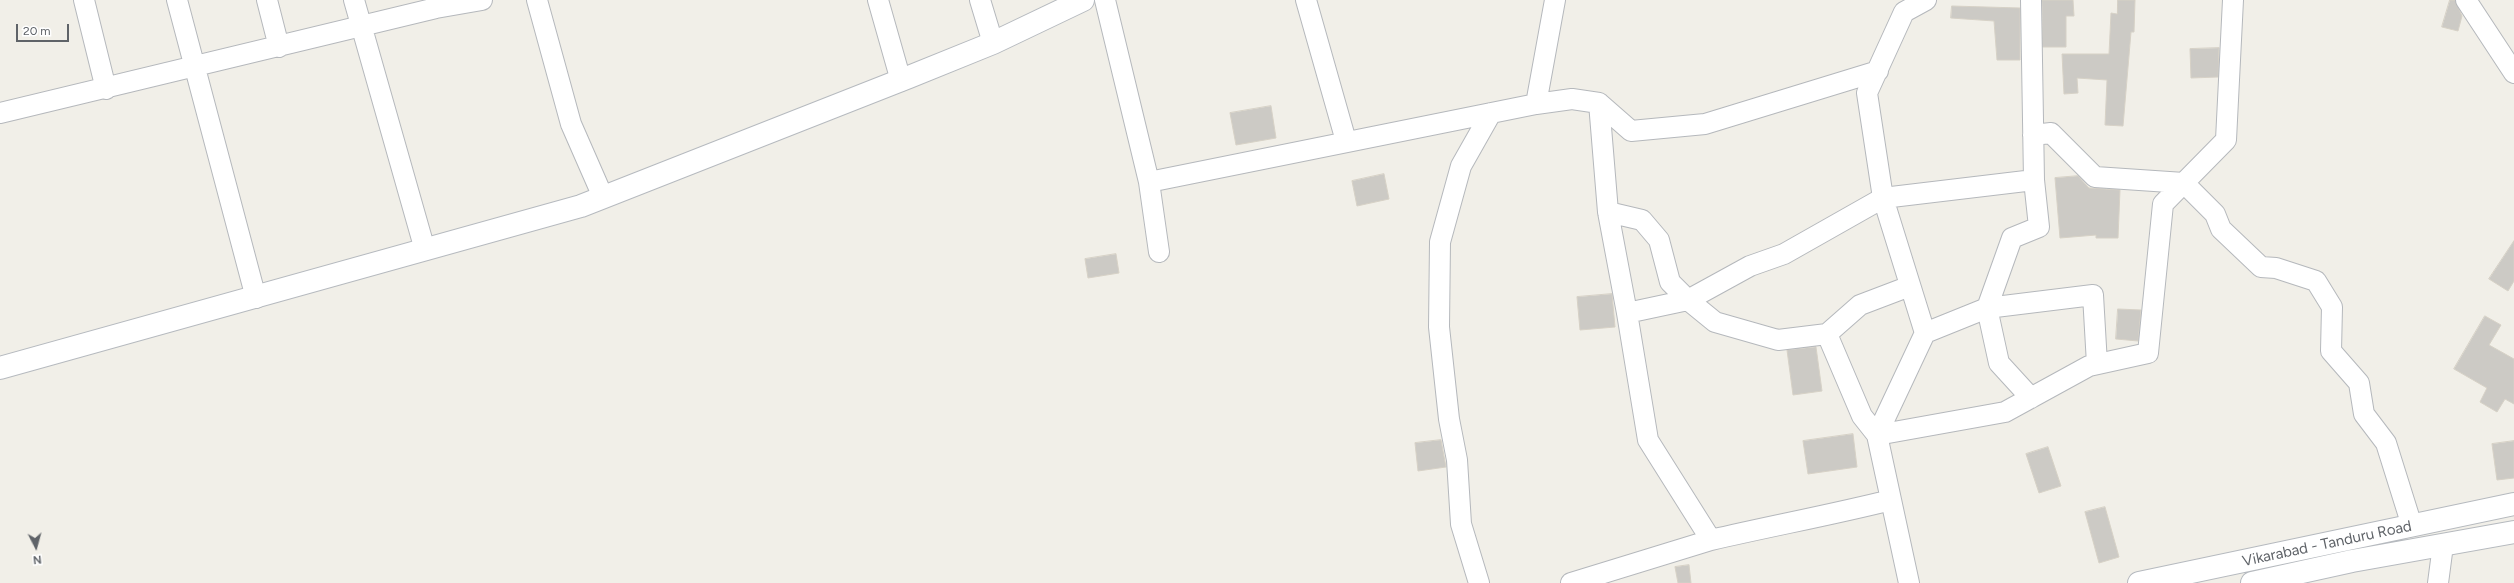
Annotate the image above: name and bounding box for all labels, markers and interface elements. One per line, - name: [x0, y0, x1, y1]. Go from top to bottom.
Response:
- scale bar: [18, 16, 71, 42]
- text: 20 m: [23, 24, 51, 38]
- street label: Vikarabad - Tanduru Road: [2241, 517, 2413, 571]
- north arrow: [16, 527, 56, 567]
- text: N: [32, 553, 42, 566]

